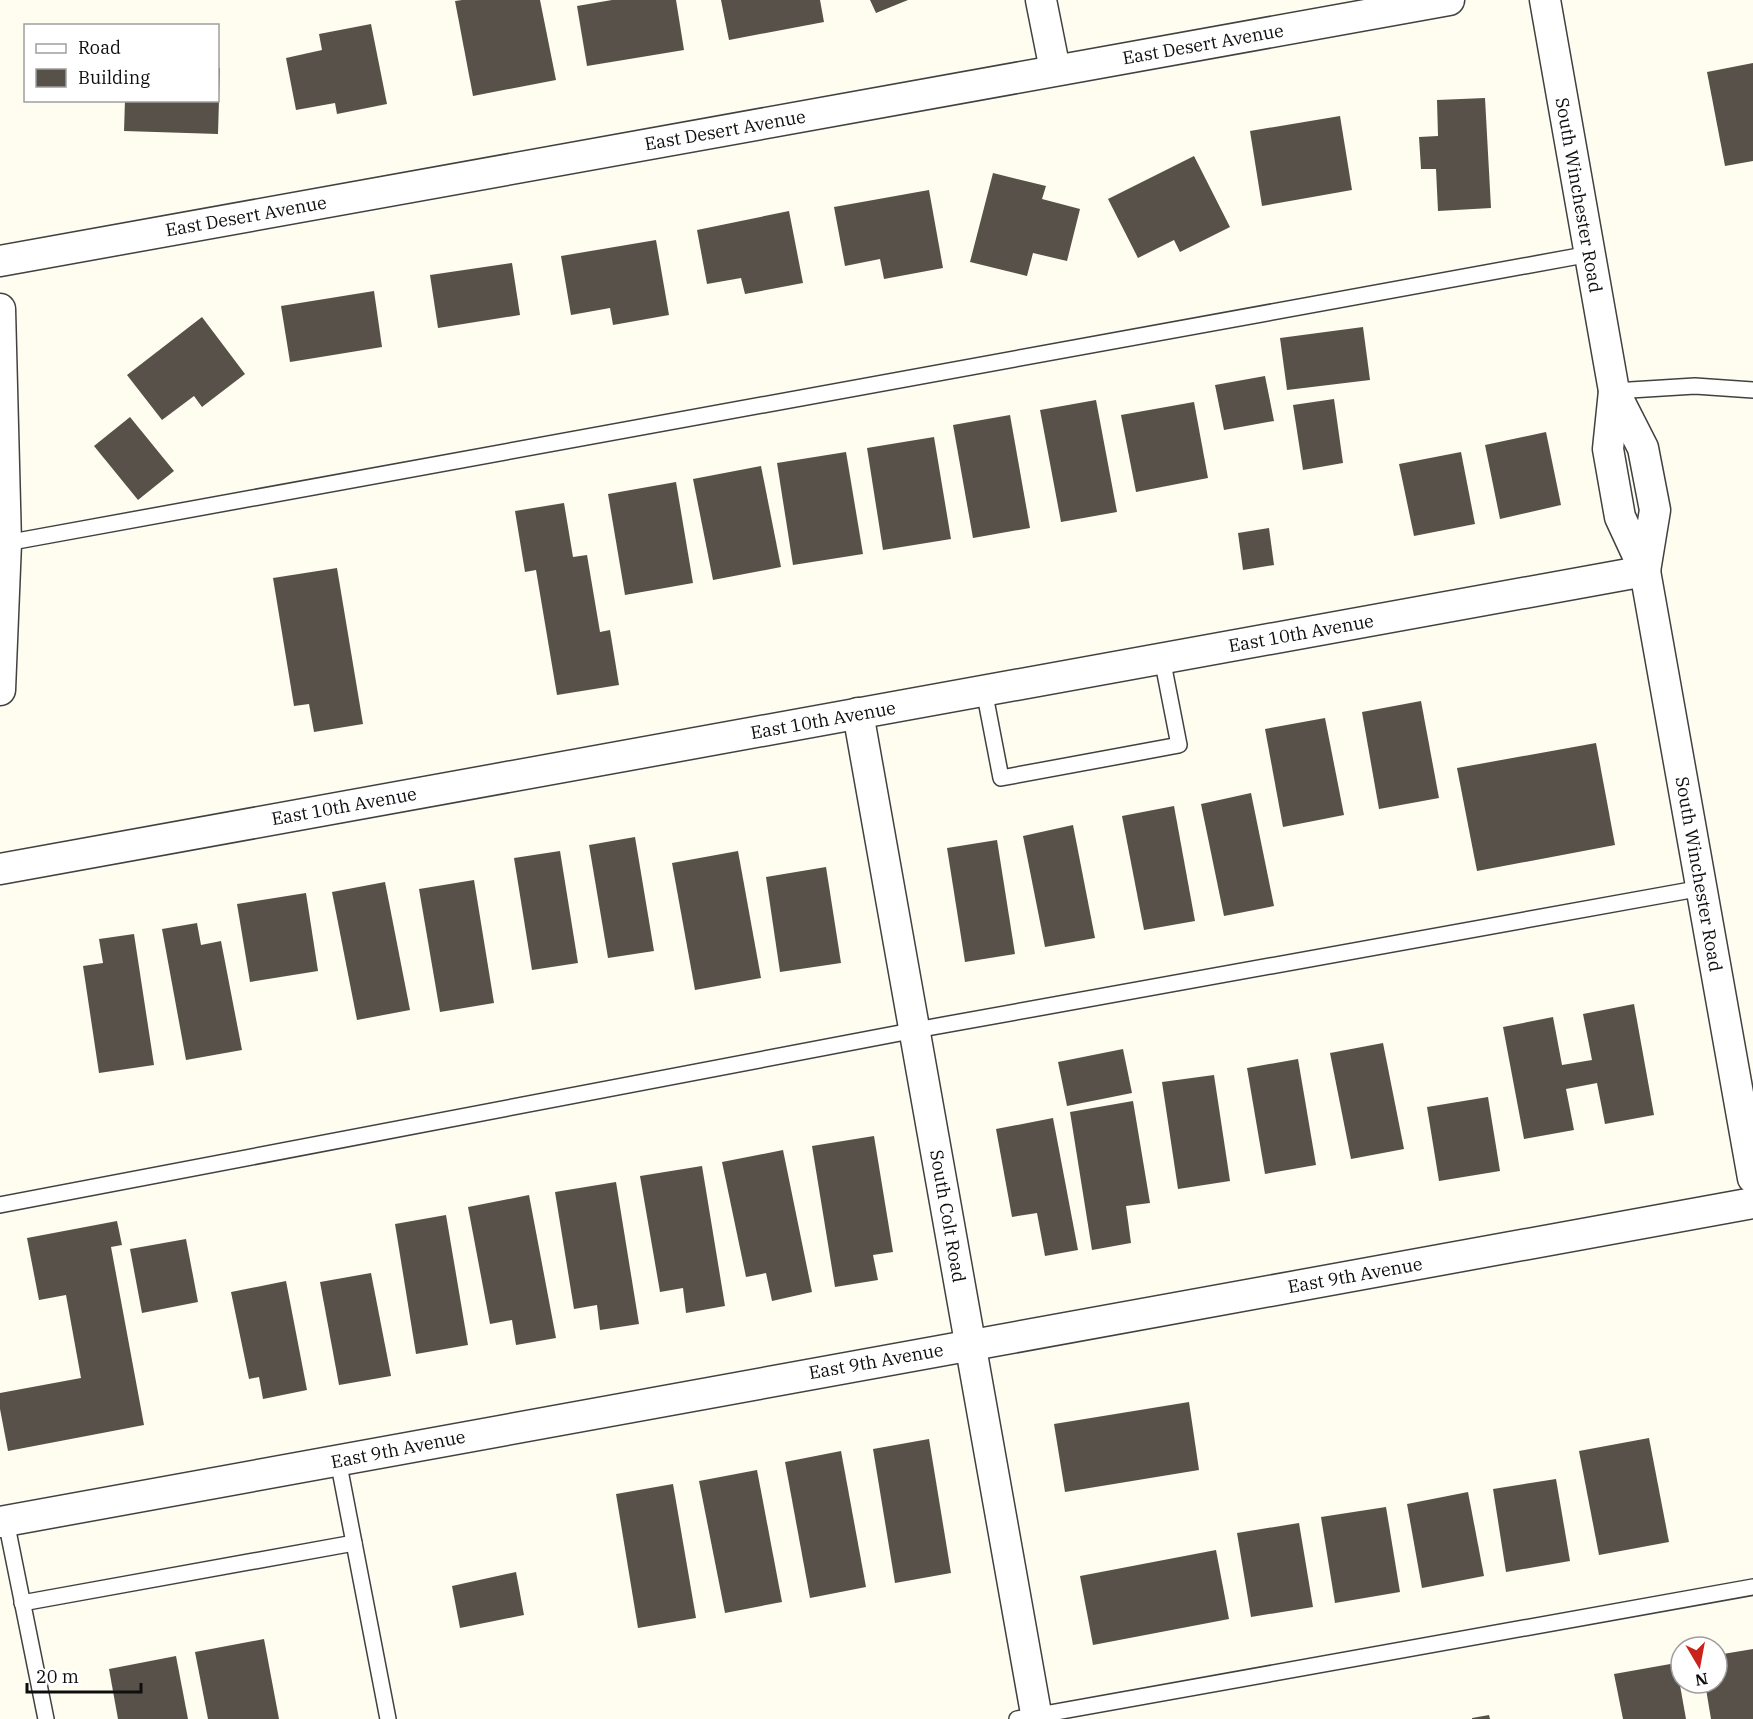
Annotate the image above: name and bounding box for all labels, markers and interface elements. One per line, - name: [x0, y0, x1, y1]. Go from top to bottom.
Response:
- street label: East Desert Avenue: [1121, 18, 1285, 70]
- legend: [24, 24, 219, 102]
- text: Road: [78, 36, 121, 59]
- text: Building: [78, 66, 150, 89]
- street label: South Winchester Road: [1550, 96, 1608, 294]
- street label: East Desert Avenue: [643, 104, 807, 156]
- street label: East Desert Avenue: [164, 190, 328, 242]
- street label: East 10th Avenue: [1227, 609, 1375, 657]
- street label: East 10th Avenue: [749, 696, 897, 744]
- street label: South Winchester Road: [1670, 775, 1728, 973]
- street label: East 10th Avenue: [270, 782, 418, 830]
- street label: South Colt Road: [925, 1148, 971, 1284]
- street label: East 9th Avenue: [1286, 1252, 1424, 1298]
- street label: East 9th Avenue: [807, 1338, 945, 1384]
- street label: East 9th Avenue: [329, 1425, 467, 1473]
- north arrow: [1669, 1635, 1729, 1695]
- scale bar: [27, 1656, 141, 1694]
- text: 20 m: [36, 1665, 79, 1688]
- text: N: [1694, 1669, 1710, 1691]

